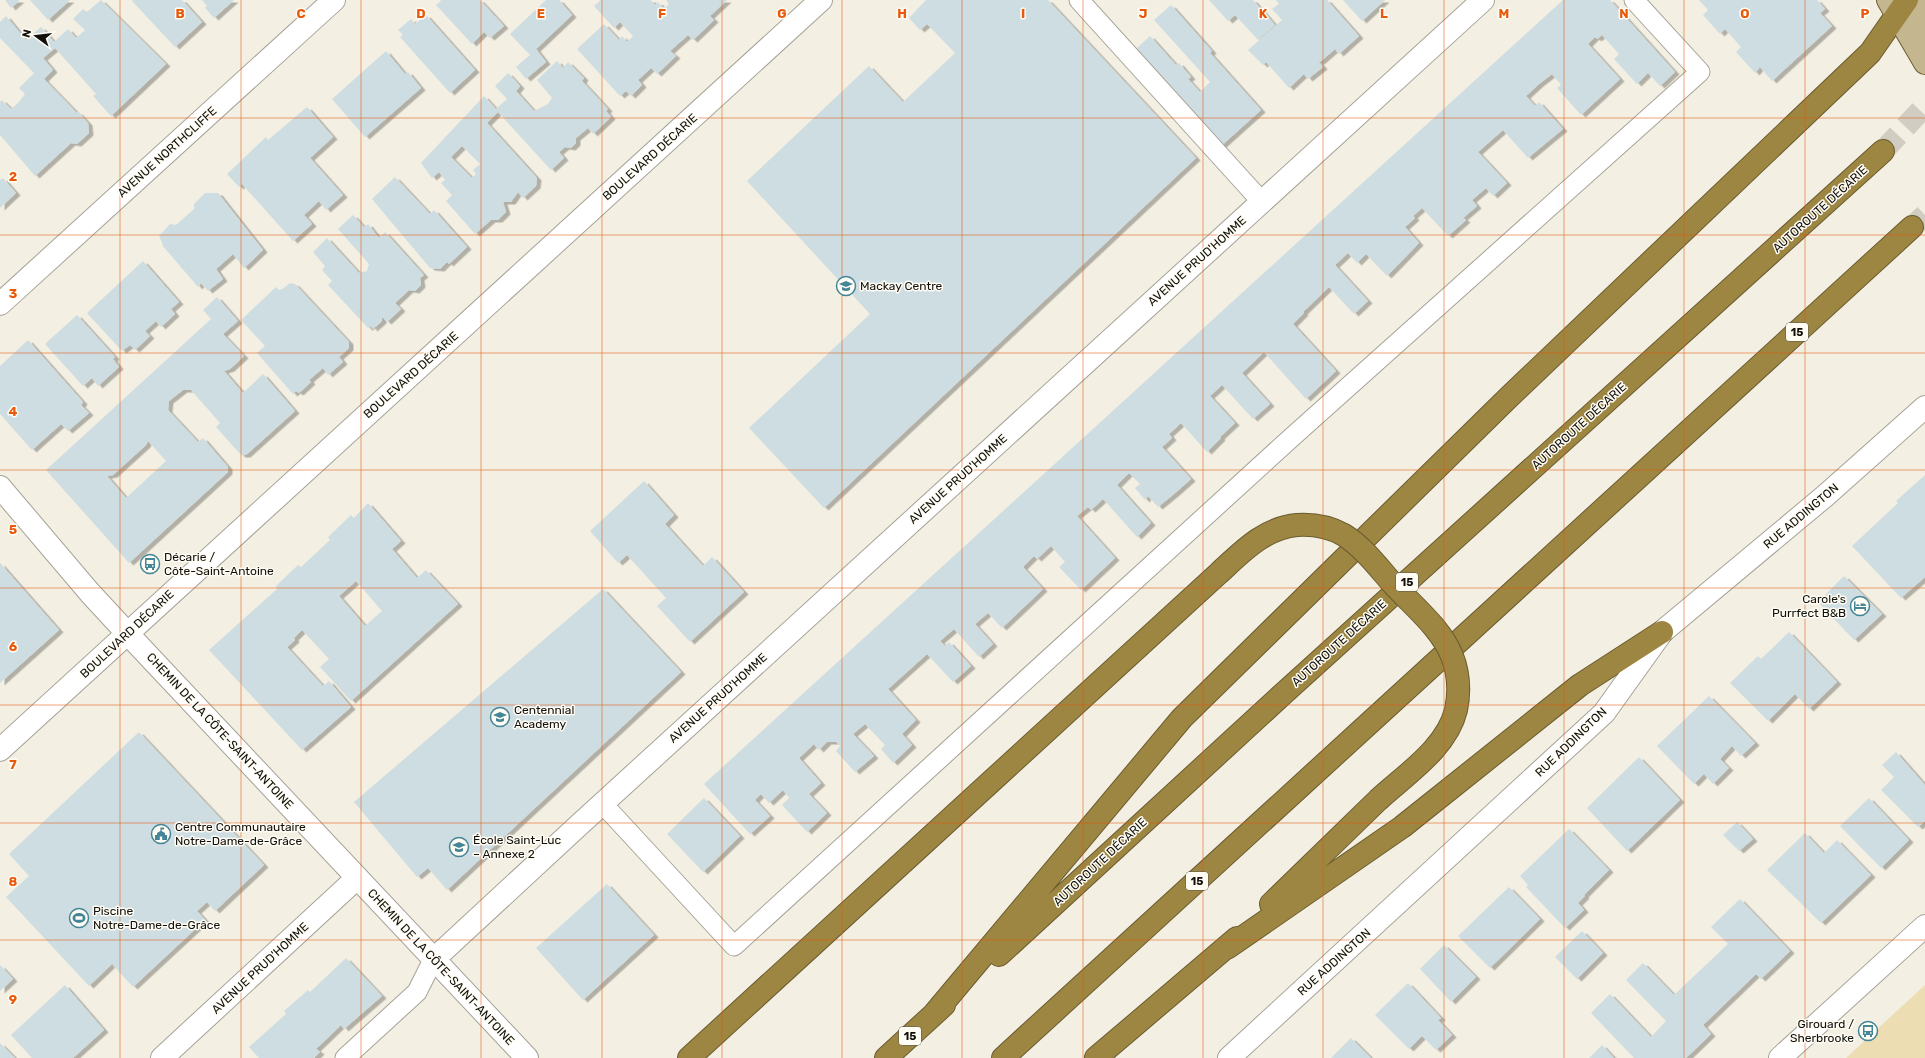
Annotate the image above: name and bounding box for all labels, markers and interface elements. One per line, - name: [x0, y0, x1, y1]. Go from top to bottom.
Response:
- text: B: [175, 6, 185, 21]
- text: C: [296, 6, 306, 21]
- text: D: [416, 6, 426, 21]
- text: E: [537, 6, 545, 21]
- text: F: [658, 6, 666, 21]
- text: G: [777, 6, 787, 21]
- text: H: [897, 6, 907, 21]
- text: I: [1021, 6, 1025, 21]
- text: J: [1139, 6, 1147, 21]
- text: K: [1259, 6, 1268, 21]
- text: L: [1380, 6, 1388, 21]
- text: M: [1499, 6, 1509, 21]
- text: N: [1619, 6, 1629, 21]
- text: O: [1740, 6, 1750, 21]
- text: P: [1861, 6, 1870, 21]
- north arrow: [16, 16, 56, 56]
- text: N: [20, 28, 34, 39]
- street label: AVENUE NORTHCLIFFE: [115, 104, 219, 200]
- street label: BOULEVARD DÉCARIE: [600, 111, 700, 203]
- street label: AUTOROUTE DÉCARIE: [1770, 163, 1870, 255]
- text: 2: [9, 169, 17, 184]
- street label: AVENUE PRUD'HOMME: [1145, 213, 1249, 309]
- school or university icon: Mackay Centre: [835, 275, 857, 297]
- place label: Mackay Centre: [860, 279, 943, 293]
- text: 3: [9, 286, 18, 301]
- road number: 15: [1786, 323, 1808, 341]
- street label: BOULEVARD DÉCARIE: [361, 329, 461, 421]
- street label: AUTOROUTE DÉCARIE: [1529, 380, 1629, 472]
- text: 4: [9, 404, 18, 419]
- street label: AVENUE PRUD'HOMME: [906, 431, 1010, 527]
- street label: RUE ADDINGTON: [1761, 481, 1841, 551]
- text: 5: [9, 522, 17, 537]
- place label: Décarie / Côte-Saint-Antoine: [164, 550, 274, 578]
- bus stop icon: Décarie / Côte-Saint-Antoine: [139, 553, 161, 575]
- road number: 15: [1396, 573, 1418, 591]
- street label: BOULEVARD DÉCARIE: [77, 587, 177, 681]
- place label: Carole's Purrfect B&B: [1772, 592, 1846, 620]
- hotel icon: Carole's Purrfect B&B: [1849, 595, 1871, 617]
- street label: AUTOROUTE DÉCARIE: [1289, 597, 1389, 689]
- text: 6: [9, 639, 18, 654]
- street label: CHEMIN DE LA CÔTE-SAINT-ANTOINE: [144, 650, 296, 812]
- street label: AVENUE PRUD'HOMME: [666, 650, 770, 746]
- place label: Centennial Academy: [514, 703, 574, 731]
- street label: RUE ADDINGTON: [1532, 704, 1610, 780]
- school or university icon: Centennial Academy: [489, 706, 511, 728]
- text: 7: [9, 757, 17, 772]
- street label: AUTOROUTE DÉCARIE: [1050, 815, 1150, 909]
- place label: Centre Communautaire Notre-Dame-de-Grâce: [175, 820, 306, 848]
- public building icon: Centre Communautaire Notre-Dame-de-Grâce: [150, 823, 172, 845]
- place label: École Saint-Luc – Annexe 2: [473, 833, 562, 861]
- school or university icon: École Saint-Luc – Annexe 2: [448, 836, 470, 858]
- road number: 15: [1186, 872, 1208, 890]
- text: 8: [9, 874, 18, 889]
- street label: CHEMIN DE LA CÔTE-SAINT-ANTOINE: [365, 886, 517, 1048]
- place label: Piscine Notre-Dame-de-Grâce: [93, 904, 220, 932]
- sports icon: Piscine Notre-Dame-de-Grâce: [68, 907, 90, 929]
- street label: AVENUE PRUD'HOMME: [209, 919, 311, 1017]
- street label: RUE ADDINGTON: [1295, 925, 1373, 999]
- text: 9: [9, 992, 17, 1007]
- place label: Girouard / Sherbrooke: [1790, 1017, 1854, 1045]
- bus stop icon: Girouard / Sherbrooke: [1857, 1020, 1879, 1042]
- road number: 15: [899, 1027, 921, 1045]

